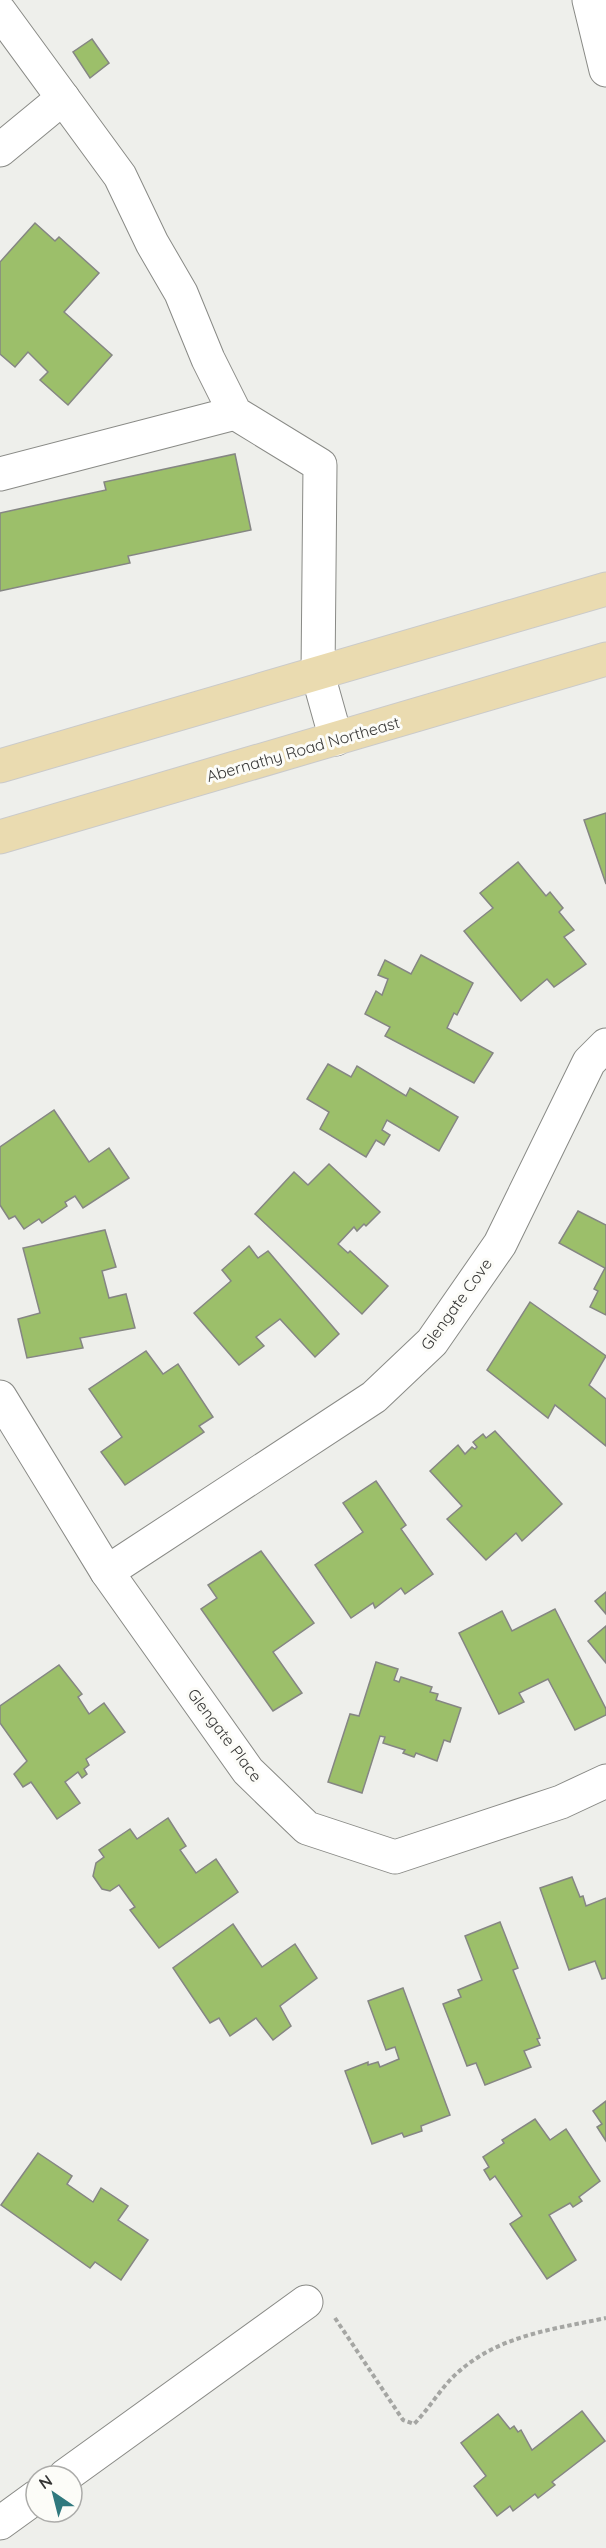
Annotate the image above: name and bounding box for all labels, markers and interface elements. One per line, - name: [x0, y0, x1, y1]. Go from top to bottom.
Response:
- street label: Abernathy Road Northeast: [204, 712, 402, 786]
- street label: Glengate Cove: [416, 1254, 496, 1354]
- street label: Glengate Place: [183, 1684, 267, 1786]
- north arrow: [24, 2464, 84, 2524]
- text: N: [35, 2470, 56, 2493]

